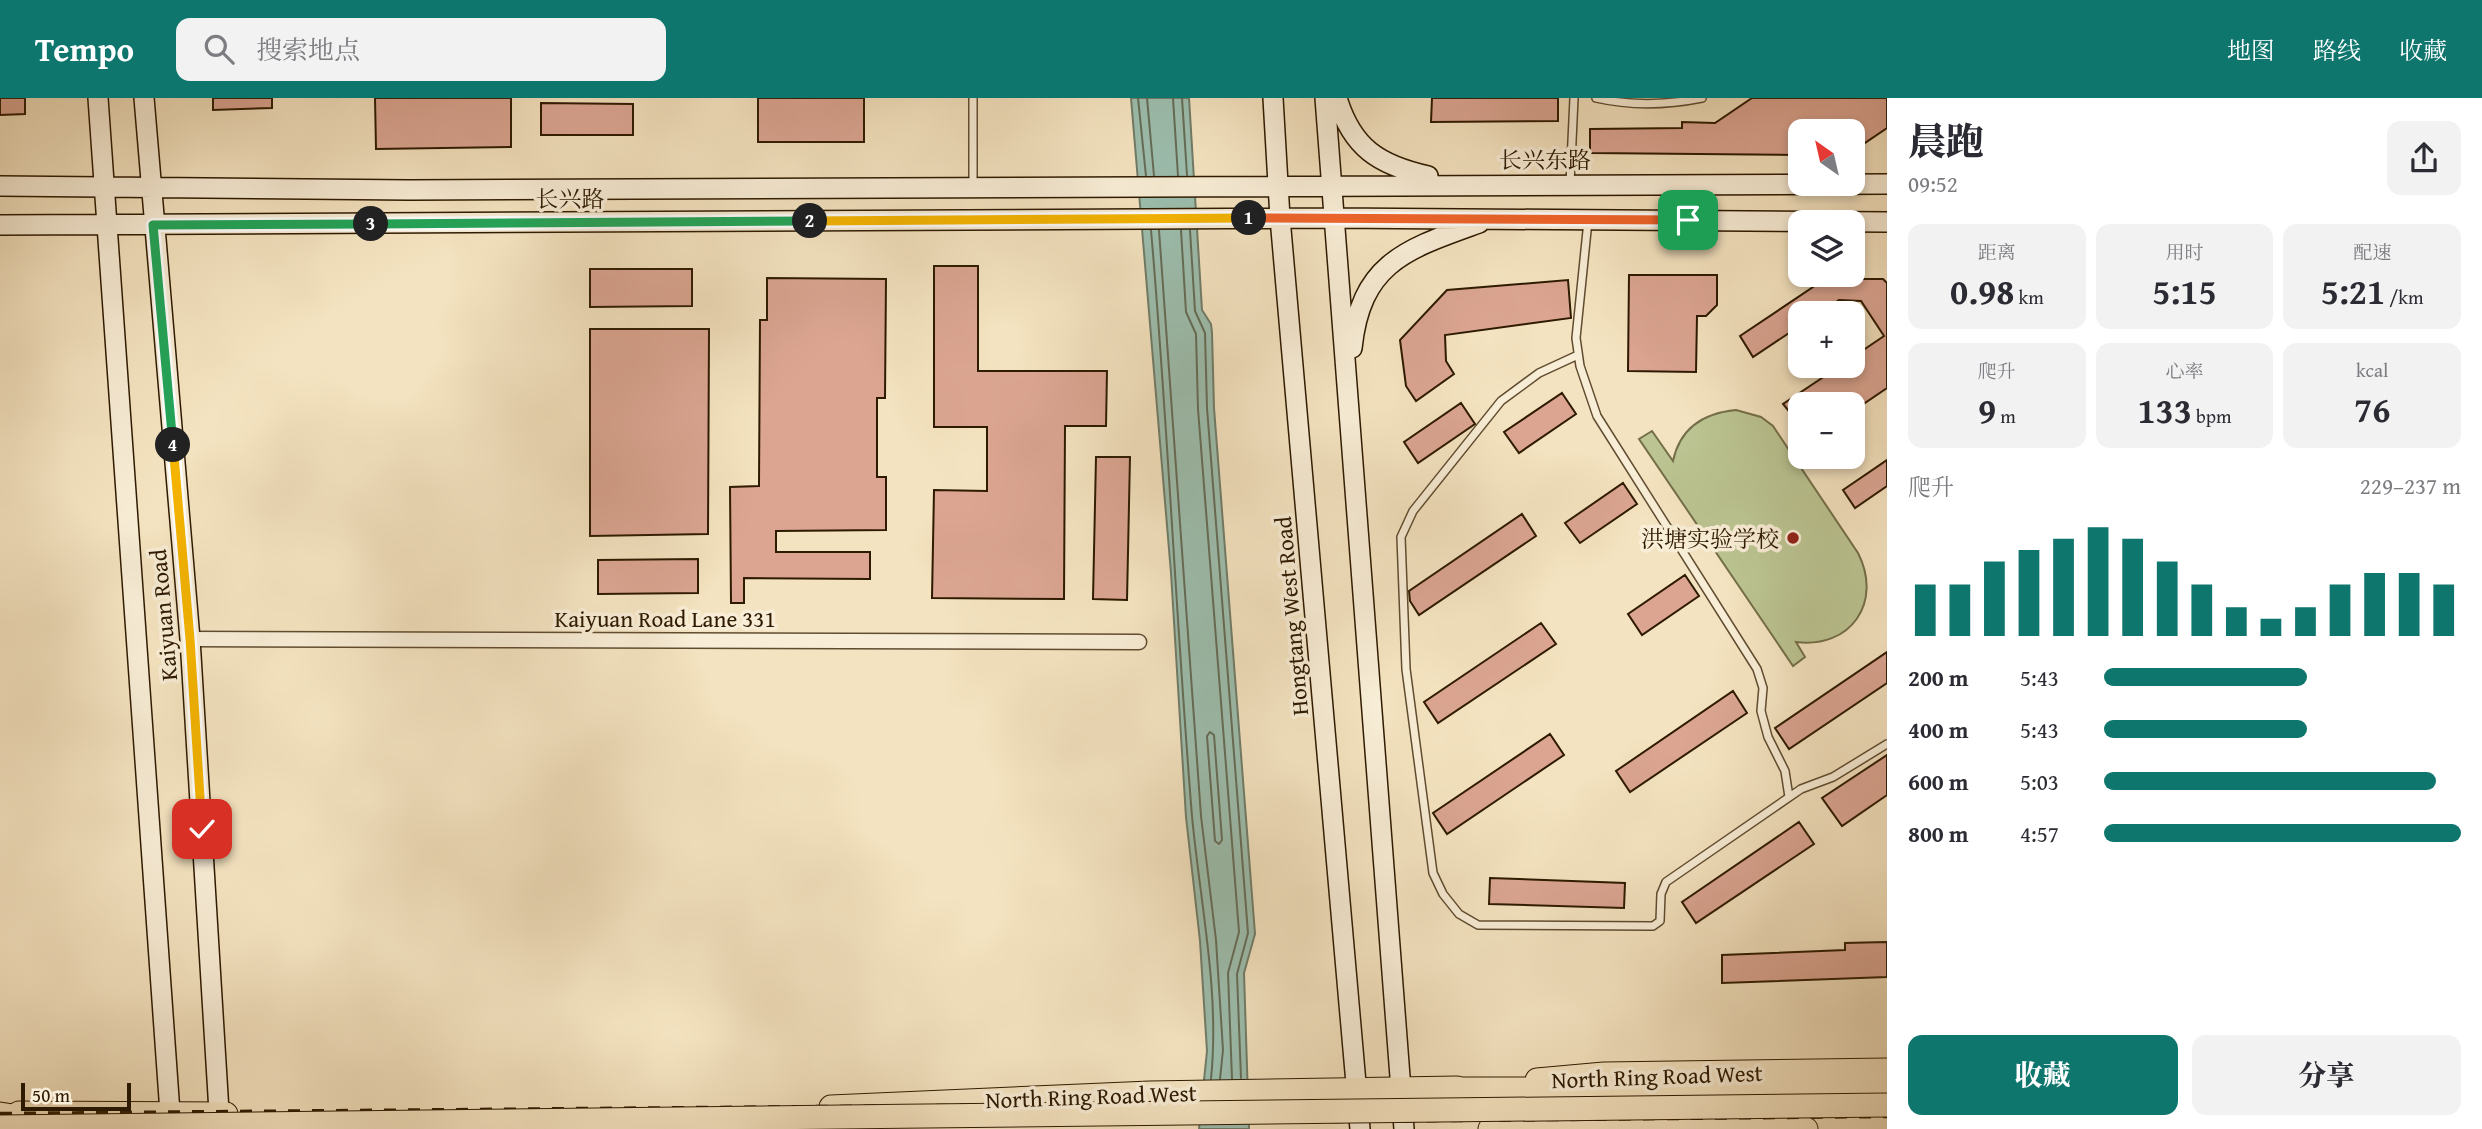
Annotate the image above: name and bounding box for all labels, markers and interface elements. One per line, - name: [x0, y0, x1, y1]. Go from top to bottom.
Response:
- search box: [176, 18, 666, 81]
- text: Tempo: [35, 25, 134, 73]
- icon: search: [200, 30, 238, 68]
- text: 搜索地点: [256, 30, 360, 69]
- text: 地图: [2227, 33, 2275, 68]
- text: 路线: [2313, 33, 2361, 68]
- text: 收藏: [2399, 33, 2447, 68]
- text: 晨跑: [1908, 113, 1984, 169]
- north arrow: [1788, 119, 1866, 196]
- map controls: [1788, 119, 1865, 469]
- button: share: [2387, 121, 2461, 195]
- street label: 长兴东路: [1499, 143, 1591, 176]
- text: 09:52: [1908, 167, 1958, 200]
- street label: 长兴路: [536, 182, 605, 215]
- pin: [1658, 190, 1718, 250]
- pin: 1: [1232, 200, 1266, 236]
- icon: arrive: [1669, 201, 1707, 239]
- text: 1: [1244, 203, 1253, 231]
- pin: 2: [792, 204, 828, 238]
- pin: 3: [354, 206, 388, 242]
- text: 2: [805, 206, 814, 234]
- text: 3: [366, 209, 375, 237]
- button: layers: [1788, 210, 1865, 287]
- text: 距离: [1978, 238, 2016, 266]
- text: 用时: [2165, 238, 2204, 266]
- text: 配速: [2353, 238, 2391, 266]
- text: 0.98: [1950, 266, 2014, 317]
- text: 5:15: [2152, 266, 2217, 317]
- text: 5:21: [2321, 266, 2385, 317]
- text: km: [2014, 283, 2044, 311]
- text: /km: [2385, 283, 2423, 311]
- button: +: [1788, 301, 1865, 378]
- text: kcal: [2356, 356, 2388, 384]
- text: 爬升: [1978, 357, 2016, 385]
- text: 心率: [2165, 357, 2204, 385]
- text: 76: [2354, 384, 2390, 435]
- text: 9: [1978, 385, 1996, 436]
- text: 133: [2137, 385, 2192, 436]
- button: −: [1788, 392, 1865, 469]
- text: m: [1996, 402, 2016, 430]
- text: bpm: [2192, 402, 2232, 430]
- pin: 4: [156, 428, 190, 462]
- text: 4: [168, 430, 177, 458]
- text: 229–237 m: [2360, 469, 2461, 502]
- text: 爬升: [1908, 470, 1954, 503]
- street label: Hongtang West Road: [1266, 514, 1316, 717]
- place label: 洪塘实验学校: [1641, 522, 1779, 555]
- marker: 洪塘实验学校: [1785, 530, 1801, 546]
- street label: Kaiyuan Road: [141, 547, 185, 682]
- street label: Kaiyuan Road Lane 331: [555, 602, 775, 635]
- text: 200 m: [1908, 661, 1969, 694]
- text: 5:43: [2020, 661, 2059, 694]
- text: 400 m: [1908, 713, 1969, 746]
- text: 5:43: [2020, 713, 2059, 746]
- text: 600 m: [1908, 765, 1969, 798]
- text: 5:03: [2020, 765, 2059, 798]
- pin: [172, 799, 232, 859]
- icon: check: [183, 810, 221, 848]
- text: 800 m: [1908, 817, 1969, 850]
- text: 4:57: [2020, 817, 2059, 850]
- button: 收藏: [1908, 1035, 2178, 1115]
- button: 分享: [2192, 1035, 2461, 1115]
- street label: North Ring Road West: [1551, 1056, 1763, 1096]
- street label: North Ring Road West: [985, 1076, 1197, 1116]
- scale bar: [21, 1080, 131, 1112]
- text: 50 m: [32, 1081, 70, 1109]

